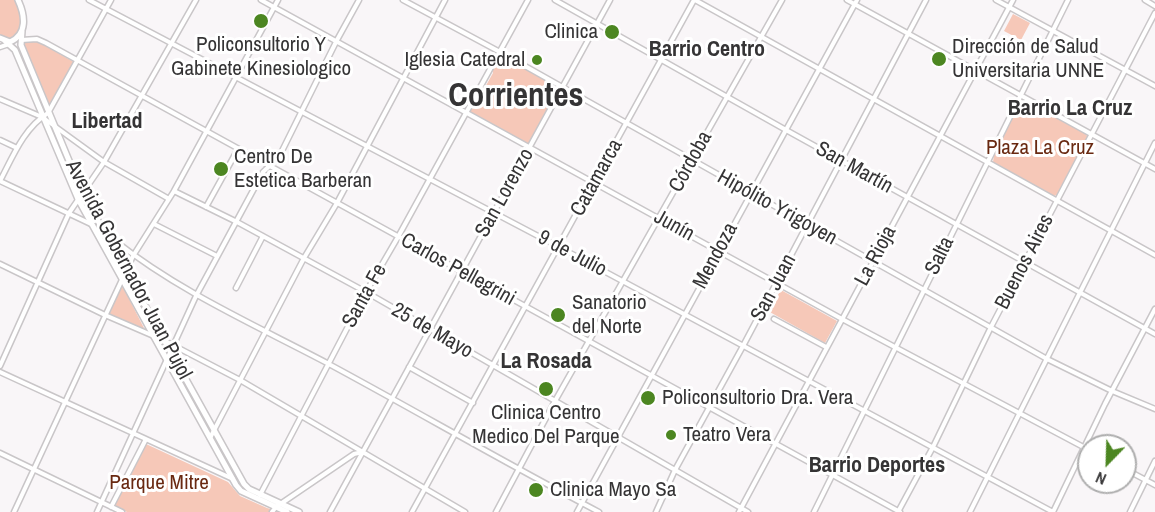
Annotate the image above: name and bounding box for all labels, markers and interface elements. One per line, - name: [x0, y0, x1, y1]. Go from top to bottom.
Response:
- marker: Policonsultorio Y Gabinete Kinesiologico: [252, 12, 270, 30]
- place label: Clinica: [544, 19, 598, 45]
- marker: Clinica: [603, 23, 621, 41]
- place label: Policonsultorio Y Gabinete Kinesiologico: [171, 32, 351, 82]
- place label: Dirección de Salud Universitaria UNNE: [952, 34, 1104, 84]
- district label: Barrio Centro: [649, 37, 765, 63]
- place label: Iglesia Catedral: [404, 47, 525, 73]
- marker: Dirección de Salud Universitaria UNNE: [930, 50, 948, 68]
- marker: Iglesia Catedral: [530, 53, 544, 67]
- district label: Corrientes: [448, 77, 584, 117]
- district label: Barrio La Cruz: [1008, 96, 1132, 122]
- district label: Libertad: [71, 109, 143, 135]
- street label: Córdoba: [664, 127, 718, 197]
- street label: Catamarca: [566, 135, 628, 221]
- park label: Plaza La Cruz: [986, 135, 1094, 161]
- street label: San Martín: [811, 137, 897, 199]
- place label: Centro De Estetica Barberan: [234, 144, 372, 194]
- street label: San Lorenzo: [470, 144, 540, 242]
- street label: Avenida Gobernador Juan Pujol: [59, 156, 197, 384]
- marker: Centro De Estetica Barberan: [212, 160, 230, 178]
- street label: Hipólito Yrigoyen: [713, 165, 841, 251]
- street label: Junín: [649, 205, 699, 247]
- street label: Buenos Aires: [990, 210, 1060, 314]
- street label: Mendoza: [688, 219, 744, 293]
- street label: La Rioja: [850, 222, 902, 290]
- street label: 9 de Julio: [533, 225, 611, 283]
- street label: Carlos Pellegrini: [396, 228, 520, 312]
- street label: Salta: [920, 233, 960, 279]
- street label: San Juan: [746, 250, 802, 326]
- street label: Santa Fe: [337, 260, 393, 332]
- place label: Sanatorio del Norte: [572, 290, 647, 340]
- street label: 25 de Mayo: [387, 298, 477, 364]
- marker: Sanatorio del Norte: [549, 306, 567, 324]
- district label: La Rosada: [500, 349, 592, 375]
- marker: Clinica Centro Medico Del Parque: [537, 380, 555, 398]
- place label: Policonsultorio Dra. Vera: [662, 385, 853, 411]
- marker: Policonsultorio Dra. Vera: [639, 389, 657, 407]
- place label: Clinica Centro Medico Del Parque: [472, 400, 620, 450]
- place label: Teatro Vera: [683, 422, 771, 448]
- marker: Teatro Vera: [664, 428, 678, 442]
- north arrow: [1077, 434, 1137, 494]
- district label: Barrio Deportes: [809, 453, 945, 479]
- text: N: [1092, 467, 1109, 491]
- park label: Parque Mitre: [109, 470, 209, 496]
- place label: Clinica Mayo Sa: [550, 477, 676, 503]
- marker: Clinica Mayo Sa: [527, 481, 545, 499]

